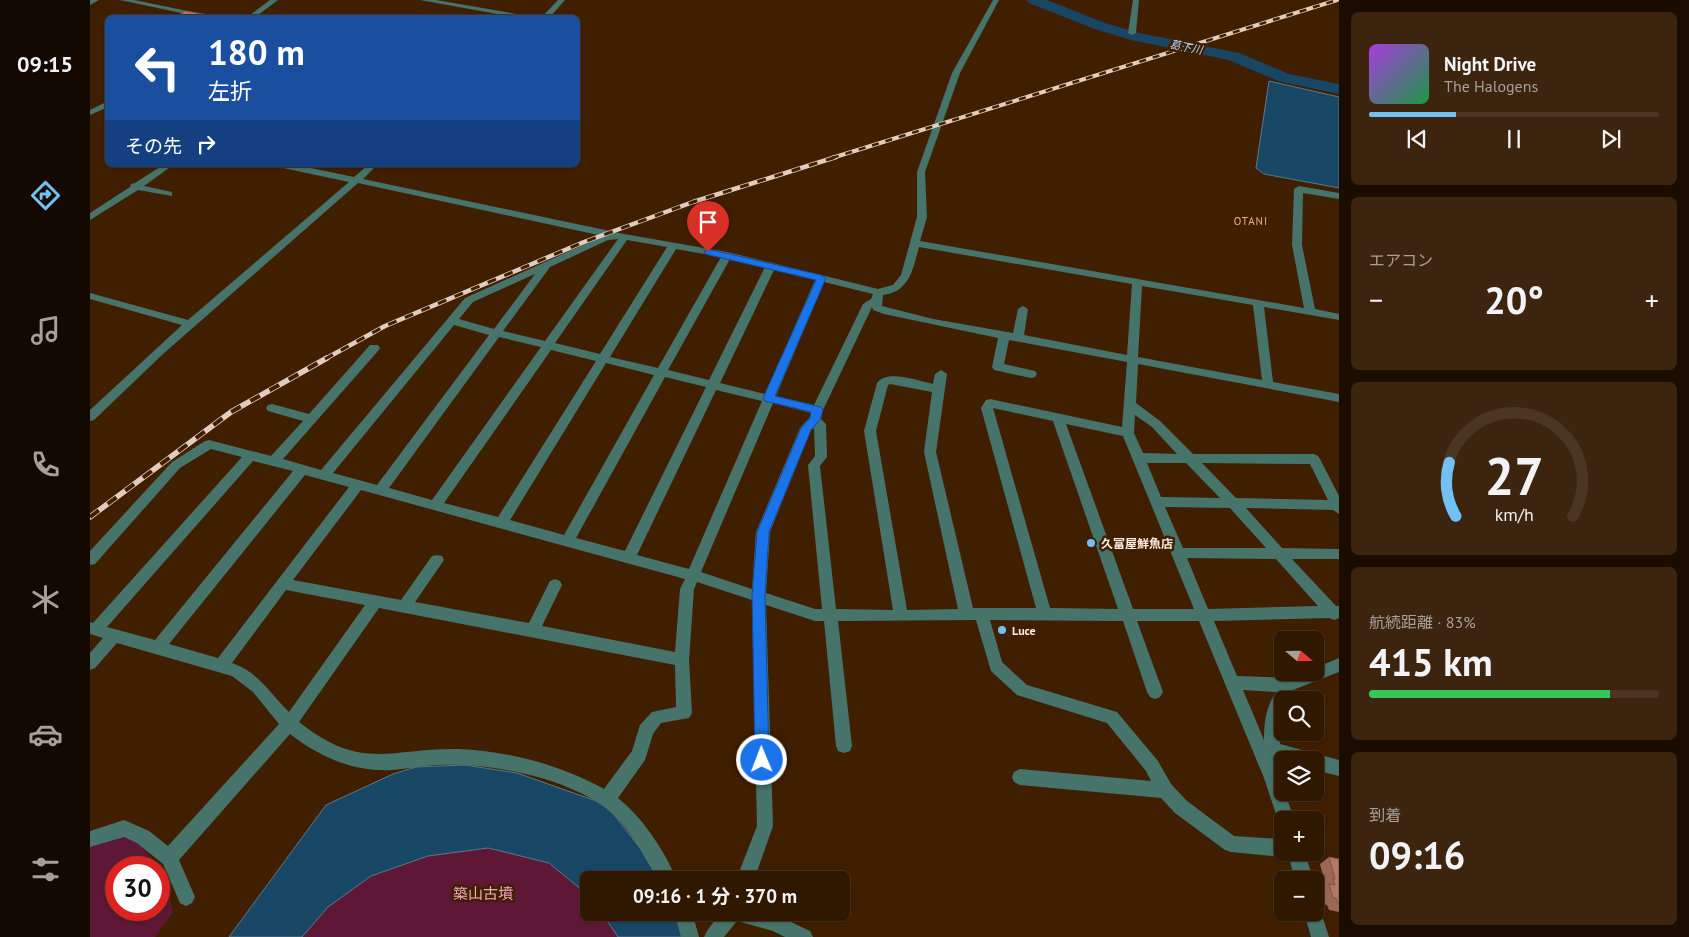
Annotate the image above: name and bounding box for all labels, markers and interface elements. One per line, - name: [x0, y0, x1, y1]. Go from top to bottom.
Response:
- text: 180 m: [208, 29, 305, 75]
- icon: left: [125, 35, 190, 100]
- water label: 葛下川: [1168, 37, 1205, 57]
- text: 09:15: [17, 50, 73, 78]
- text: Night Drive: [1444, 52, 1536, 76]
- text: The Halogens: [1444, 76, 1538, 96]
- text: 左折: [208, 77, 252, 105]
- icon: previous: [1403, 125, 1431, 153]
- icon: pause: [1500, 125, 1528, 153]
- icon: next: [1597, 125, 1625, 153]
- icon: right: [192, 130, 220, 158]
- text: その先: [125, 134, 182, 158]
- icon: directions: [28, 178, 63, 213]
- pin: [687, 201, 729, 252]
- icon: arrive: [694, 208, 722, 236]
- district label: OTANI: [1234, 214, 1268, 228]
- text: エアコン: [1369, 250, 1433, 270]
- text: 20°: [1484, 275, 1544, 324]
- text: −: [1369, 281, 1383, 318]
- text: +: [1645, 281, 1659, 318]
- icon: music: [28, 313, 63, 348]
- text: 27: [1485, 442, 1543, 509]
- icon: phone: [28, 447, 63, 482]
- text: km/h: [1494, 503, 1534, 526]
- place label: 久富屋鮮魚店: [1101, 536, 1173, 551]
- marker: 久富屋鮮魚店: [1085, 537, 1097, 549]
- icon: climate: [28, 582, 63, 617]
- text: 航続距離 · 83%: [1369, 612, 1476, 632]
- place label: Luce: [1012, 623, 1036, 638]
- marker: Luce: [996, 624, 1008, 636]
- north arrow: [1274, 631, 1324, 681]
- map controls: [1274, 631, 1324, 921]
- text: 415 km: [1369, 637, 1493, 686]
- button: search: [1274, 691, 1324, 741]
- icon: car: [28, 717, 63, 752]
- position arrow: [735, 733, 787, 785]
- button: layers: [1274, 751, 1324, 801]
- text: 到着: [1369, 805, 1401, 825]
- button: +: [1274, 811, 1324, 861]
- text: 09:16: [1369, 830, 1465, 879]
- icon: filters: [28, 852, 63, 887]
- speed limit sign: 30: [105, 856, 170, 921]
- button: −: [1274, 871, 1324, 921]
- park label: 築山古墳: [453, 884, 513, 903]
- text: 09:16 · 1 分 · 370 m: [633, 884, 797, 908]

